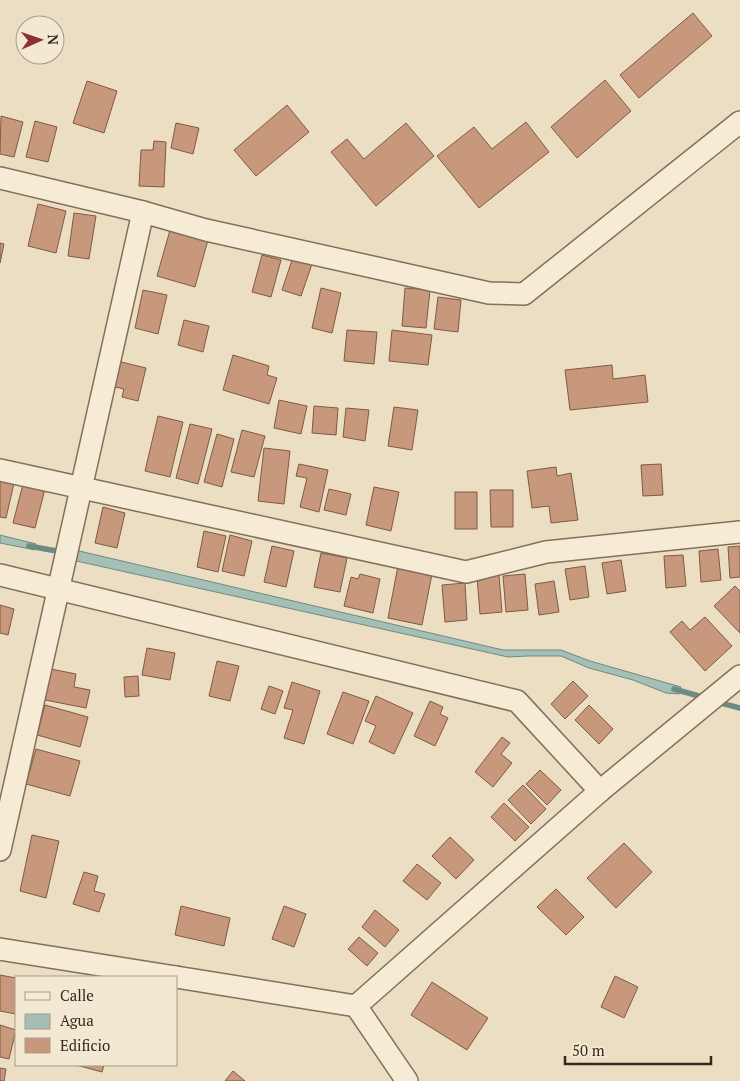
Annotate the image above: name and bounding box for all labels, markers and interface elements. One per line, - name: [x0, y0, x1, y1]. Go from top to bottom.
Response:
- north arrow: [15, 15, 65, 65]
- text: N: [44, 34, 63, 46]
- legend: [15, 976, 178, 1066]
- text: Calle: [60, 985, 94, 1005]
- text: Agua: [60, 1010, 94, 1030]
- scale bar: [565, 1034, 711, 1066]
- text: Edificio: [60, 1035, 110, 1055]
- text: 50 m: [572, 1040, 605, 1060]

